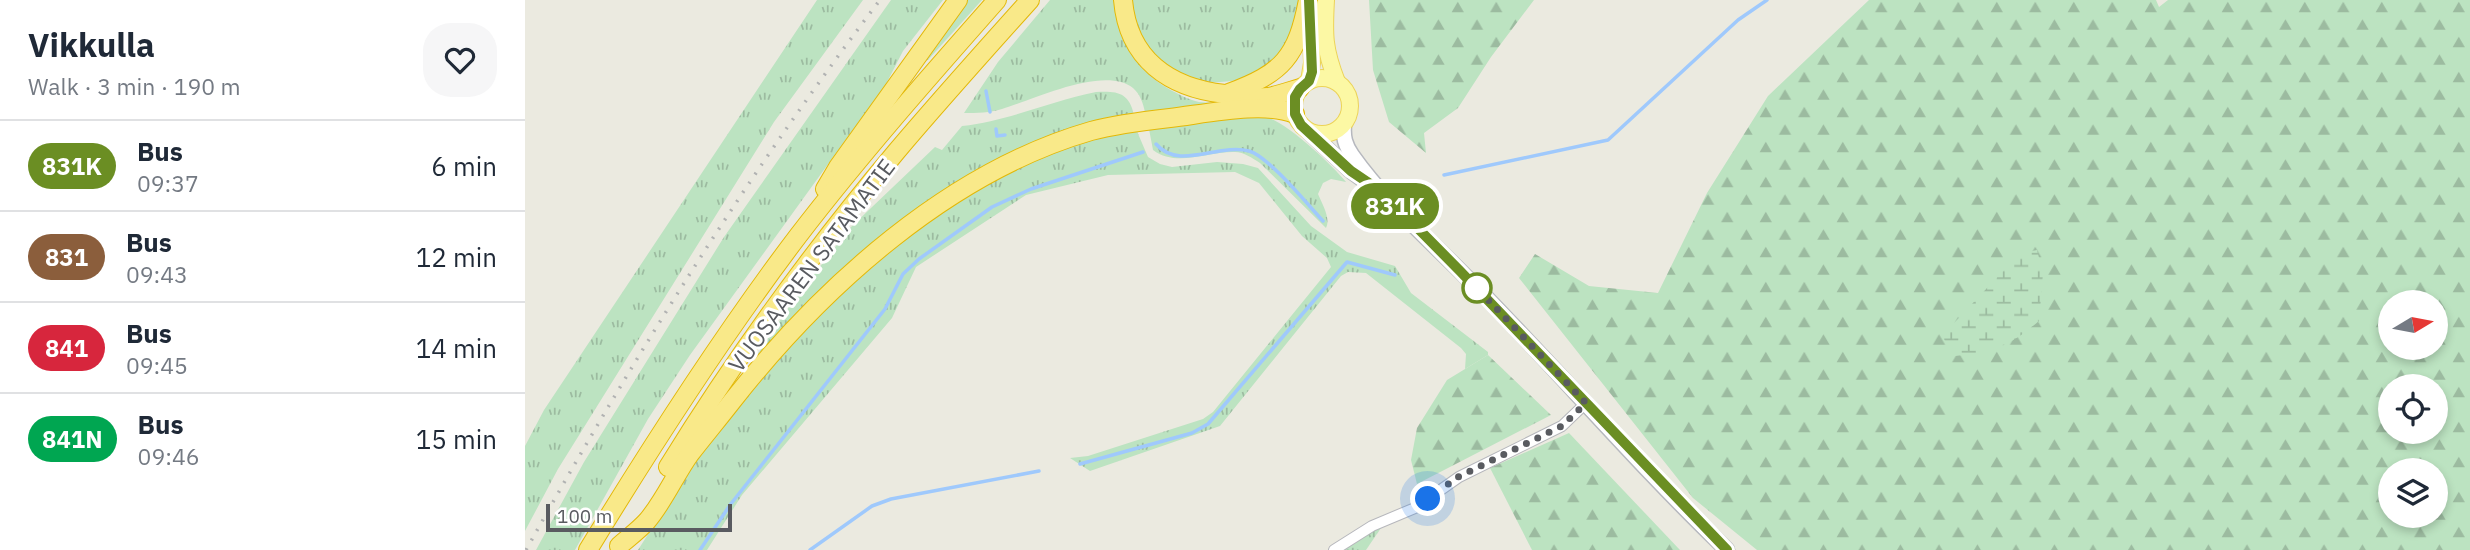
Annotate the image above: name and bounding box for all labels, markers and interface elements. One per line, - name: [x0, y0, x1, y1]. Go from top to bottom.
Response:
- text: Vikkulla: [28, 23, 155, 66]
- button: heart: [423, 23, 497, 97]
- text: Walk · 3 min · 190 m: [28, 71, 241, 101]
- text: Bus: [137, 134, 183, 168]
- text: 6 min: [431, 149, 497, 183]
- text: 831K: [42, 150, 102, 182]
- street label: VUOSAAREN SATAMATIE: [721, 152, 901, 378]
- text: 09:37: [137, 168, 199, 198]
- line badge: 831K: [1346, 183, 1444, 229]
- text: 831K: [1365, 190, 1425, 222]
- text: Bus: [126, 225, 172, 259]
- text: 12 min: [416, 240, 497, 274]
- text: 831: [45, 241, 88, 273]
- text: 09:43: [126, 259, 188, 289]
- unlabelled marker: [1462, 273, 1492, 303]
- north arrow: [2378, 290, 2448, 360]
- map controls: [2378, 290, 2448, 528]
- text: Bus: [126, 316, 172, 350]
- text: 14 min: [416, 331, 497, 365]
- text: 841: [45, 332, 88, 364]
- text: 09:45: [126, 350, 188, 380]
- button: locate: [2378, 374, 2448, 444]
- text: Bus: [138, 407, 184, 441]
- text: 15 min: [416, 422, 497, 456]
- text: 841N: [42, 423, 103, 455]
- text: 09:46: [138, 441, 200, 471]
- button: layers: [2378, 458, 2448, 528]
- your location: [1410, 481, 1445, 516]
- scale bar: [546, 501, 731, 533]
- text: 100 m: [557, 504, 612, 528]

